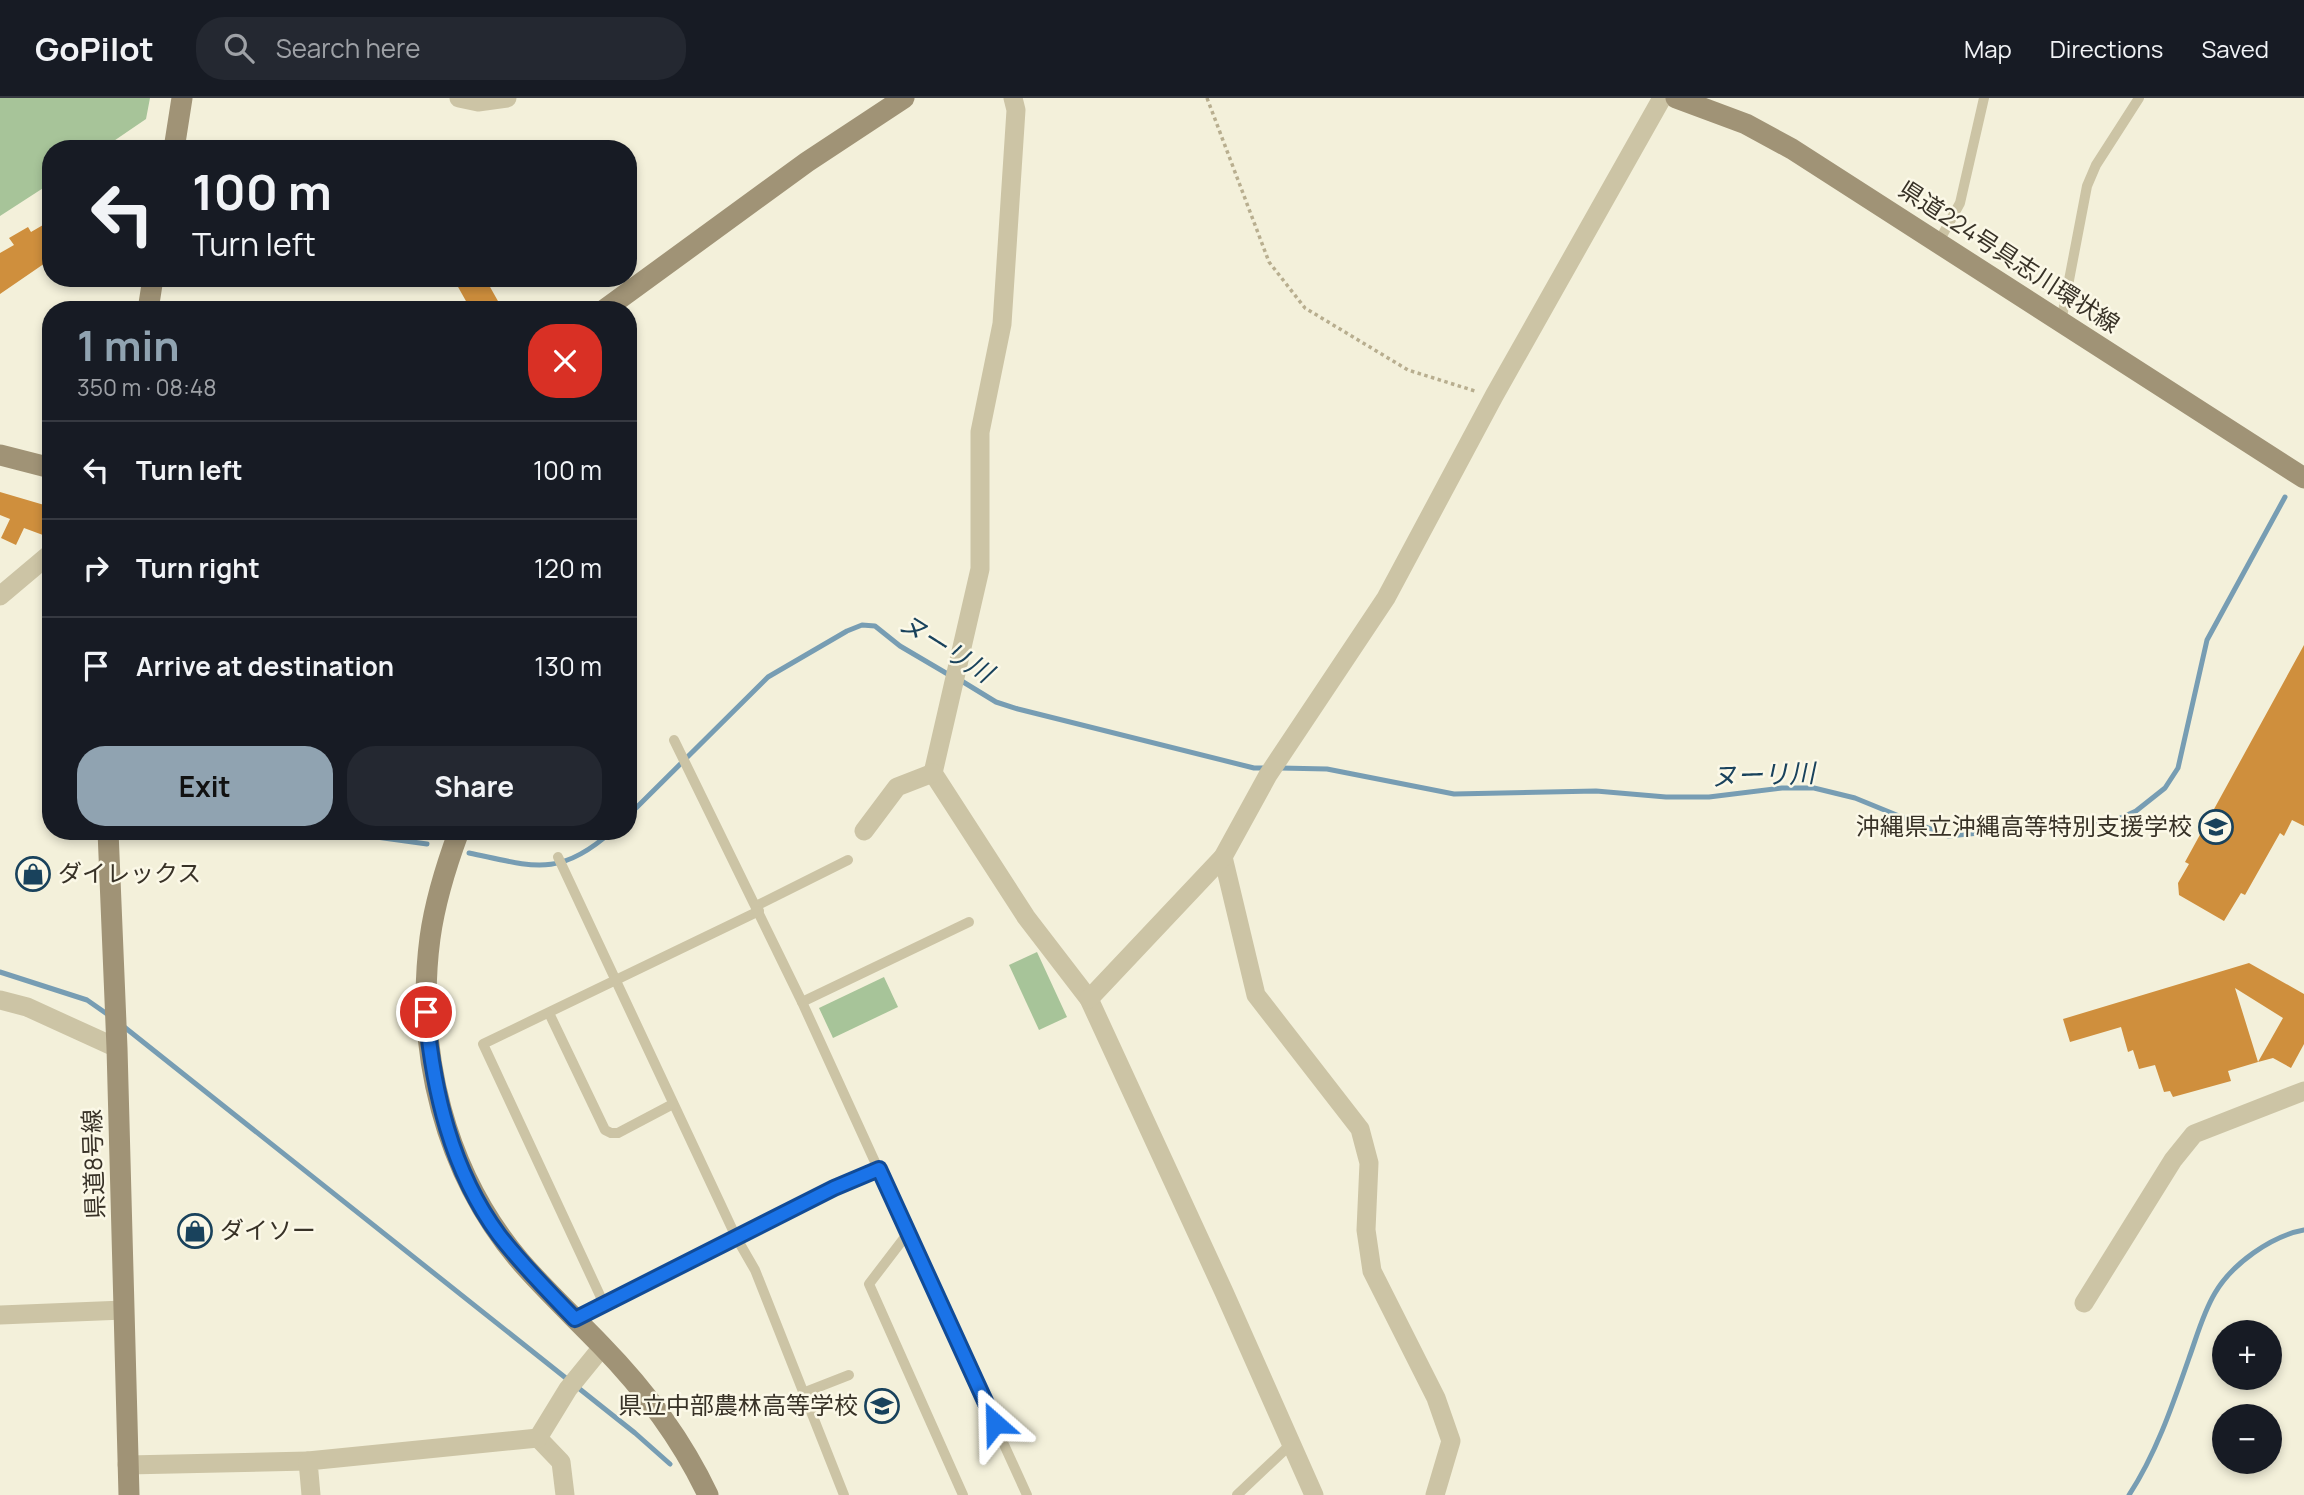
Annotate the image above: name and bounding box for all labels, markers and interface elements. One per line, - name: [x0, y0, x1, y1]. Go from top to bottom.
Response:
- search box: [196, 17, 686, 80]
- text: GoPilot: [35, 26, 154, 71]
- icon: search: [220, 29, 258, 67]
- text: Search here: [276, 30, 420, 66]
- text: Map: [1964, 32, 2012, 65]
- text: Directions: [2050, 32, 2163, 65]
- text: Saved: [2201, 32, 2269, 65]
- text: 100 m: [192, 158, 332, 225]
- icon: left: [77, 168, 168, 259]
- street label: 県道224号具志川環状線: [1893, 172, 2127, 340]
- text: Turn left: [192, 222, 316, 266]
- text: 1 min: [77, 316, 180, 374]
- button: close: [528, 324, 602, 398]
- text: 350 m · 08:48: [77, 371, 217, 403]
- icon: left: [77, 451, 115, 489]
- text: Turn left: [136, 452, 243, 488]
- text: 100 m: [533, 452, 602, 488]
- icon: right: [77, 549, 115, 587]
- text: Turn right: [136, 550, 260, 586]
- text: 120 m: [534, 550, 602, 586]
- water label: ヌーリ川: [893, 604, 1003, 692]
- icon: arrive: [77, 647, 115, 685]
- text: Arrive at destination: [136, 648, 394, 684]
- text: 130 m: [534, 648, 602, 684]
- button: Exit: [77, 746, 333, 826]
- button: Share: [347, 746, 602, 826]
- water label: ヌーリ川: [1710, 754, 1819, 794]
- school or university icon: 沖縄県立沖縄高等特別支援学校: [2197, 808, 2235, 846]
- place label: 沖縄県立沖縄高等特別支援学校: [1856, 809, 2192, 842]
- shop icon: ダイレックス: [14, 855, 52, 893]
- place label: ダイレックス: [58, 856, 201, 889]
- pin: [396, 982, 456, 1042]
- icon: arrive: [407, 993, 445, 1031]
- street label: 県道8号線: [74, 1109, 111, 1220]
- shop icon: ダイソー: [176, 1212, 214, 1250]
- place label: ダイソー: [220, 1213, 316, 1246]
- map controls: [2212, 1320, 2282, 1474]
- button: +: [2212, 1320, 2282, 1390]
- position arrow: [958, 1386, 1032, 1460]
- school or university icon: 県立中部農林高等学校: [863, 1387, 901, 1425]
- place label: 県立中部農林高等学校: [618, 1388, 858, 1421]
- button: −: [2212, 1404, 2282, 1474]

